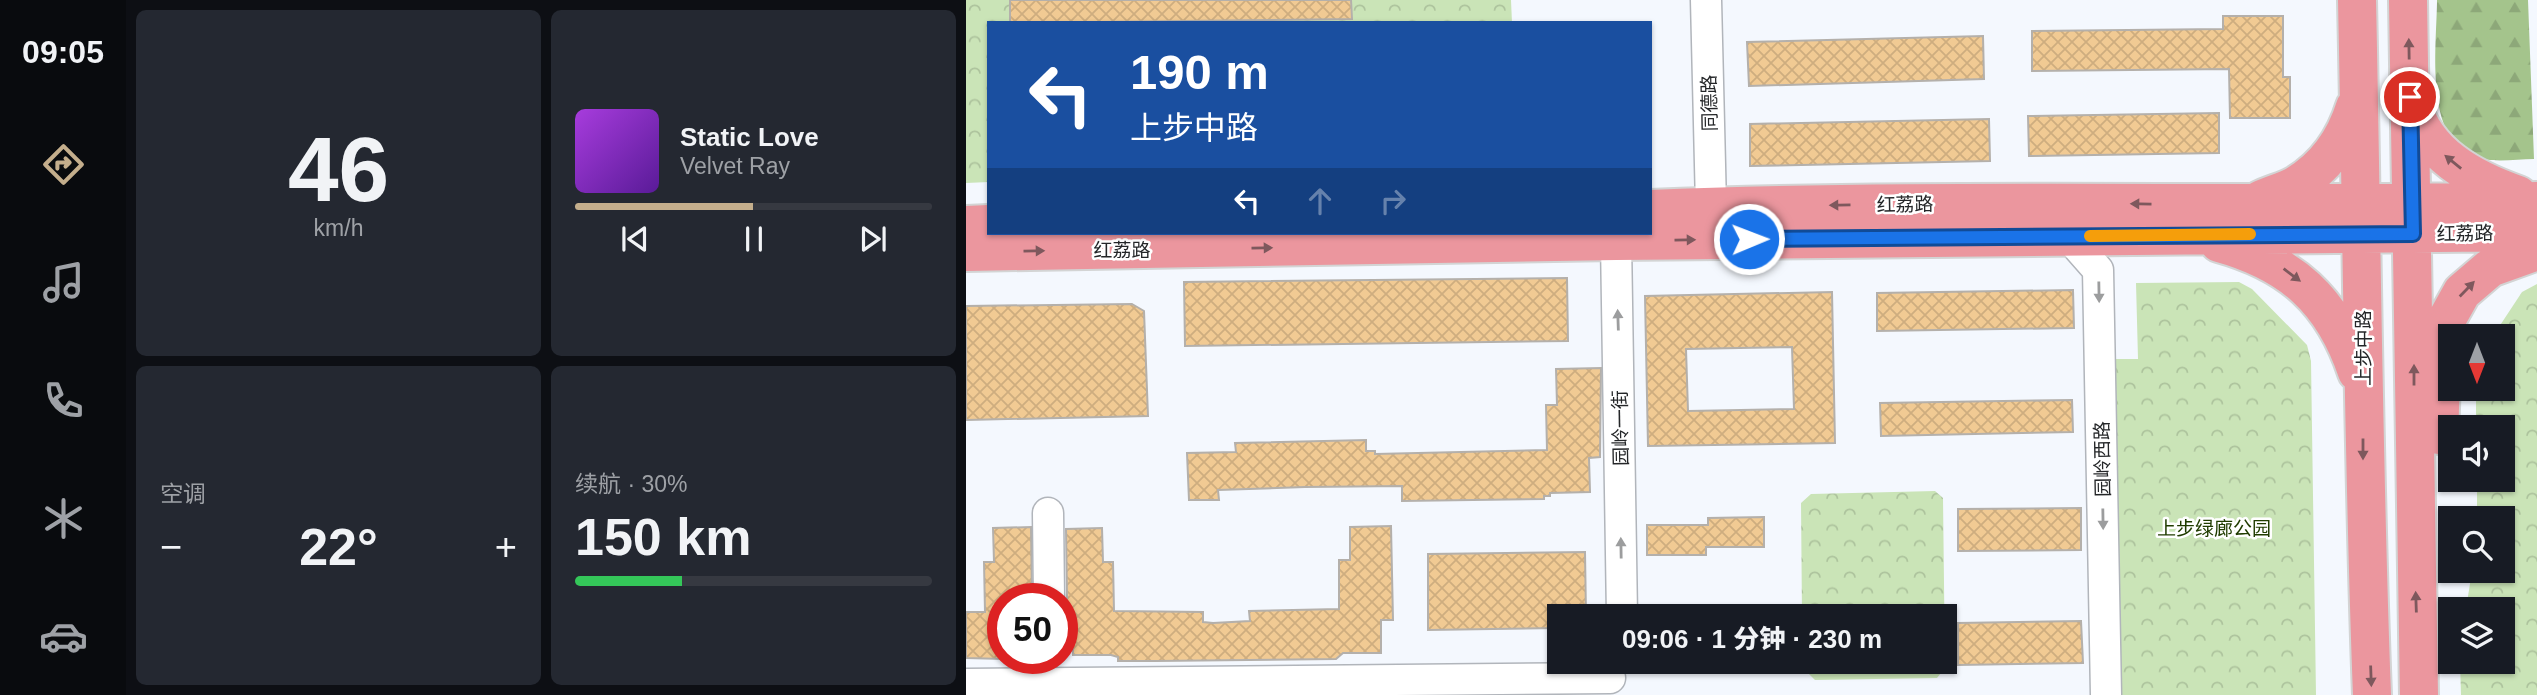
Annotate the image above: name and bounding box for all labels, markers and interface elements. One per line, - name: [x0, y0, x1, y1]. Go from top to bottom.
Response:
- text: 09:05: [22, 34, 104, 70]
- one-way arrow: [2403, 37, 2415, 59]
- text: 190 m: [1130, 45, 1269, 99]
- icon: left: [1015, 49, 1106, 140]
- pin: [2380, 67, 2440, 127]
- street label: 同德路: [1699, 74, 1720, 132]
- icon: arrive: [2391, 78, 2429, 116]
- text: 上步中路: [1130, 110, 1258, 146]
- text: 46: [288, 119, 389, 220]
- text: Static Love: [680, 122, 819, 152]
- icon: directions: [39, 140, 88, 189]
- text: Velvet Ray: [680, 153, 790, 179]
- one-way arrow: [2445, 155, 2463, 170]
- icon: left: [1228, 182, 1266, 220]
- icon: ahead: [1301, 182, 1339, 220]
- icon: right: [1374, 182, 1412, 220]
- street label: 红荔路: [1876, 194, 1934, 215]
- one-way arrow: [2130, 198, 2152, 210]
- one-way arrow: [1829, 199, 1851, 211]
- position arrow: [1712, 202, 1786, 276]
- text: km/h: [314, 215, 363, 241]
- icon: previous: [616, 220, 654, 258]
- icon: pause: [735, 220, 773, 258]
- icon: next: [854, 220, 892, 258]
- street label: 红荔路: [2436, 223, 2494, 244]
- one-way arrow: [1674, 234, 1696, 246]
- street label: 红荔路: [1093, 240, 1151, 261]
- one-way arrow: [1251, 242, 1273, 254]
- one-way arrow: [1023, 245, 1045, 257]
- icon: music: [39, 258, 88, 307]
- one-way arrow: [2282, 268, 2300, 283]
- one-way arrow: [2093, 281, 2105, 303]
- one-way arrow: [2458, 281, 2475, 298]
- one-way arrow: [1612, 309, 1624, 331]
- street label: 上步中路: [2353, 310, 2374, 386]
- north arrow: [2438, 324, 2515, 401]
- map controls: [2438, 324, 2515, 674]
- one-way arrow: [2408, 364, 2420, 386]
- icon: phone: [39, 376, 88, 425]
- street label: 园岭一街: [1609, 390, 1632, 466]
- button: sound: [2438, 415, 2515, 492]
- street label: 园岭西路: [2091, 421, 2114, 497]
- one-way arrow: [2357, 438, 2369, 460]
- text: 续航 · 30%: [575, 471, 687, 497]
- text: 空调: [160, 481, 206, 507]
- icon: climate: [39, 494, 88, 543]
- button: search: [2438, 506, 2515, 583]
- text: 150 km: [575, 508, 751, 566]
- one-way arrow: [2097, 509, 2108, 531]
- text: 22°: [299, 518, 378, 576]
- park label: 上步绿廊公园: [2157, 518, 2271, 539]
- text: −: [160, 526, 182, 568]
- text: +: [495, 526, 517, 568]
- one-way arrow: [1615, 537, 1627, 559]
- speed limit sign: 50: [987, 583, 1078, 674]
- one-way arrow: [2410, 591, 2422, 613]
- button: layers: [2438, 597, 2515, 674]
- icon: car: [39, 612, 88, 661]
- text: 09:06 · 1 分钟 · 230 m: [1622, 624, 1882, 654]
- one-way arrow: [2366, 665, 2377, 687]

